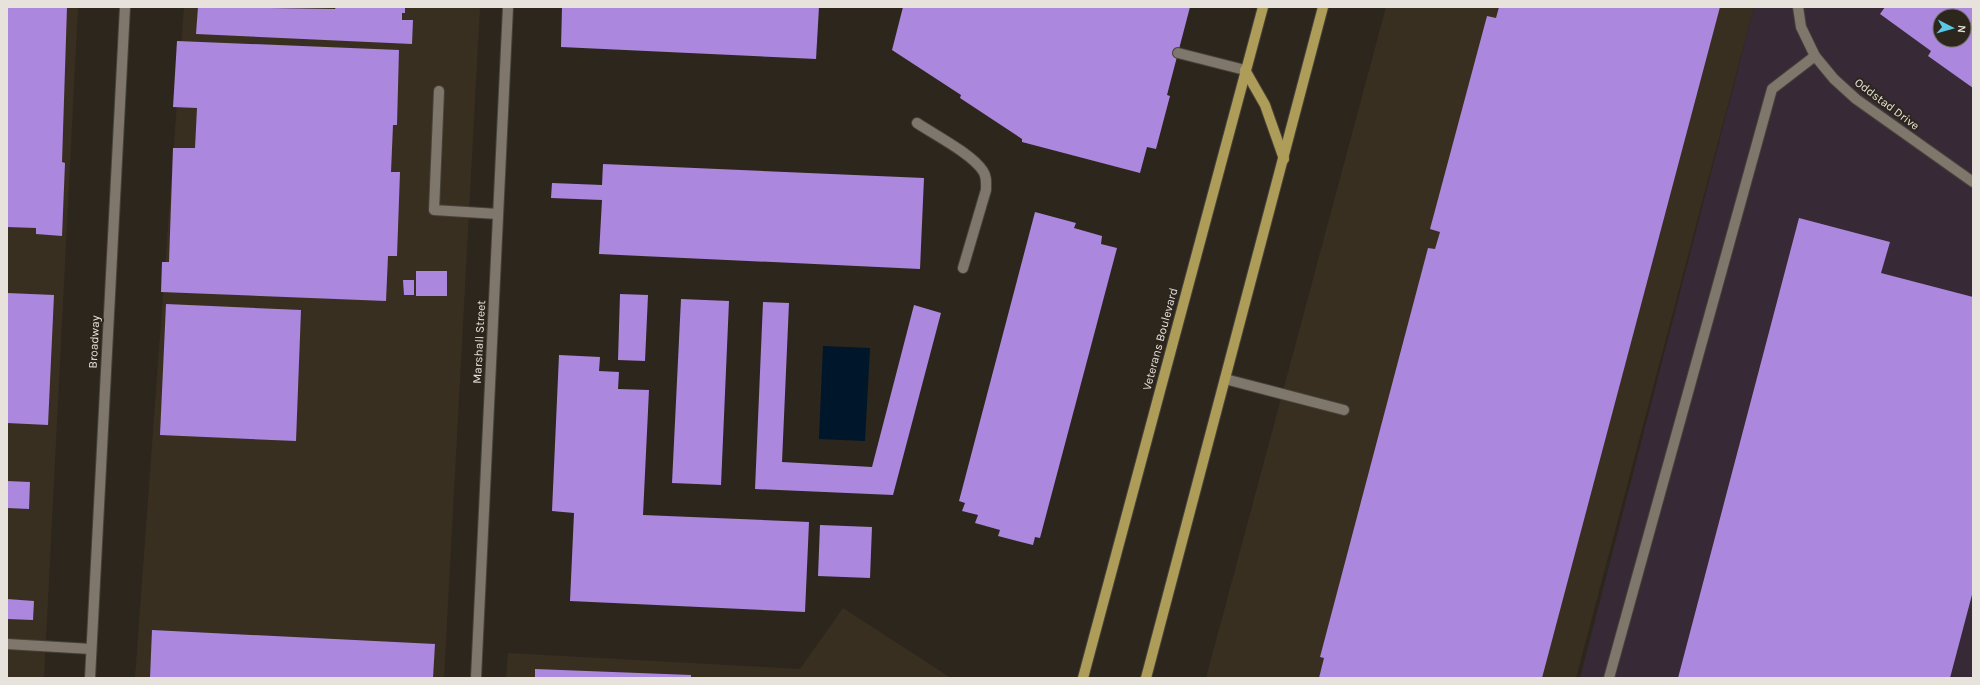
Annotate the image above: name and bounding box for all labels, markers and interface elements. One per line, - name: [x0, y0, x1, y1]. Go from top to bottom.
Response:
- north arrow: [1932, 8, 1972, 48]
- text: N: [1955, 24, 1968, 34]
- street label: Oddstad Drive: [1852, 75, 1922, 133]
- street label: Veterans Boulevard: [1140, 286, 1180, 392]
- street label: Marshall Street: [470, 299, 488, 384]
- street label: Broadway: [86, 315, 102, 369]

